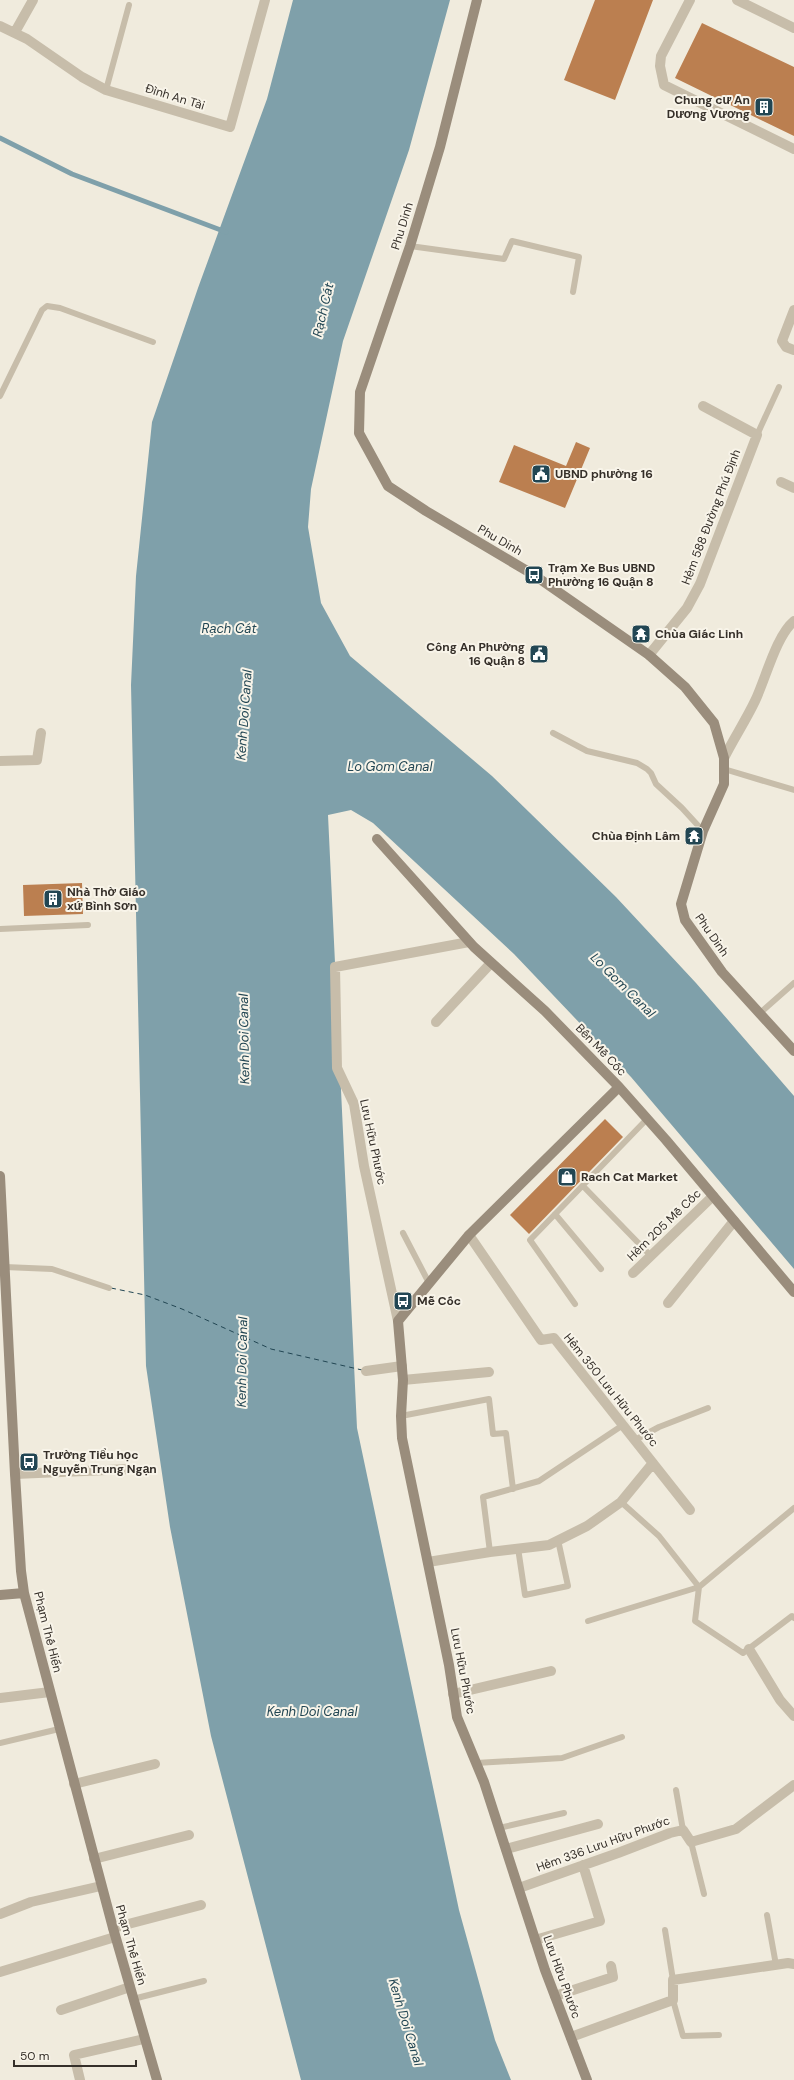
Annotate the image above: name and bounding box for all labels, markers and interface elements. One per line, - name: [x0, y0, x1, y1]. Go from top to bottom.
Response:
- street label: Đình An Tài: [143, 80, 207, 114]
- place label: Chung cư An Dương Vương: [667, 92, 750, 122]
- building icon: Chung cư An Dương Vương: [753, 96, 775, 118]
- street label: Phu Dinh: [387, 200, 417, 252]
- water label: Rạch Cát: [309, 280, 338, 339]
- street label: Hẻm 588 Đường Phú Định: [678, 447, 744, 587]
- public building icon: UBND phường 16: [530, 463, 552, 485]
- place label: UBND phường 16: [555, 466, 653, 482]
- street label: Phu Dinh: [475, 521, 525, 559]
- place label: Trạm Xe Bus UBND Phường 16 Quận 8: [548, 560, 655, 590]
- bus stop icon: Trạm Xe Bus UBND Phường 16 Quận 8: [523, 564, 545, 586]
- water label: Rạch Cát: [201, 620, 258, 637]
- temple icon: Chùa Giác Linh: [630, 623, 652, 645]
- place label: Chùa Giác Linh: [655, 626, 743, 642]
- place label: Công An Phường 16 Quận 8: [426, 639, 525, 669]
- public building icon: Công An Phường 16 Quận 8: [528, 643, 550, 665]
- water label: Kenh Doi Canal: [232, 668, 256, 761]
- water label: Lo Gom Canal: [348, 758, 434, 775]
- temple icon: Chùa Định Lâm: [683, 825, 705, 847]
- place label: Chùa Định Lâm: [592, 828, 680, 844]
- place label: Nhà Thờ Giáo xứ Bình Sơn: [67, 884, 146, 914]
- building icon: Nhà Thờ Giáo xứ Bình Sơn: [42, 888, 64, 910]
- street label: Phu Dinh: [691, 910, 733, 960]
- water label: Lo Gom Canal: [587, 949, 660, 1022]
- water label: Kenh Doi Canal: [235, 992, 253, 1085]
- street label: Bến Mễ Cốc: [572, 1020, 630, 1080]
- street label: Lưu Hữu Phước: [356, 1098, 390, 1187]
- shop icon: Rach Cat Market: [556, 1166, 578, 1188]
- place label: Rach Cat Market: [581, 1169, 678, 1185]
- street label: Hẻm 205 Mễ Cốc: [624, 1185, 705, 1264]
- bus stop icon: Mễ Cốc: [392, 1290, 414, 1312]
- place label: Mễ Cốc: [417, 1293, 461, 1309]
- water label: Kenh Doi Canal: [233, 1315, 251, 1408]
- street label: Hẻm 350 Lưu Hữu Phước: [560, 1330, 662, 1450]
- place label: Trường Tiểu học Nguyễn Trung Ngạn: [43, 1447, 157, 1477]
- bus stop icon: Trường Tiểu học Nguyễn Trung Ngạn: [18, 1451, 40, 1473]
- street label: Phạm Thế Hiển: [30, 1590, 66, 1674]
- street label: Lưu Hữu Phước: [447, 1627, 479, 1716]
- water label: Kenh Doi Canal: [267, 1703, 358, 1720]
- street label: Hẻm 336 Lưu Hữu Phước: [534, 1812, 672, 1876]
- street label: Phạm Thế Hiển: [112, 1903, 150, 1987]
- street label: Lưu Hữu Phước: [540, 1933, 584, 2021]
- water label: Kenh Doi Canal: [385, 1976, 428, 2069]
- scale bar: [14, 2042, 136, 2068]
- text: 50 m: [20, 2048, 49, 2064]

